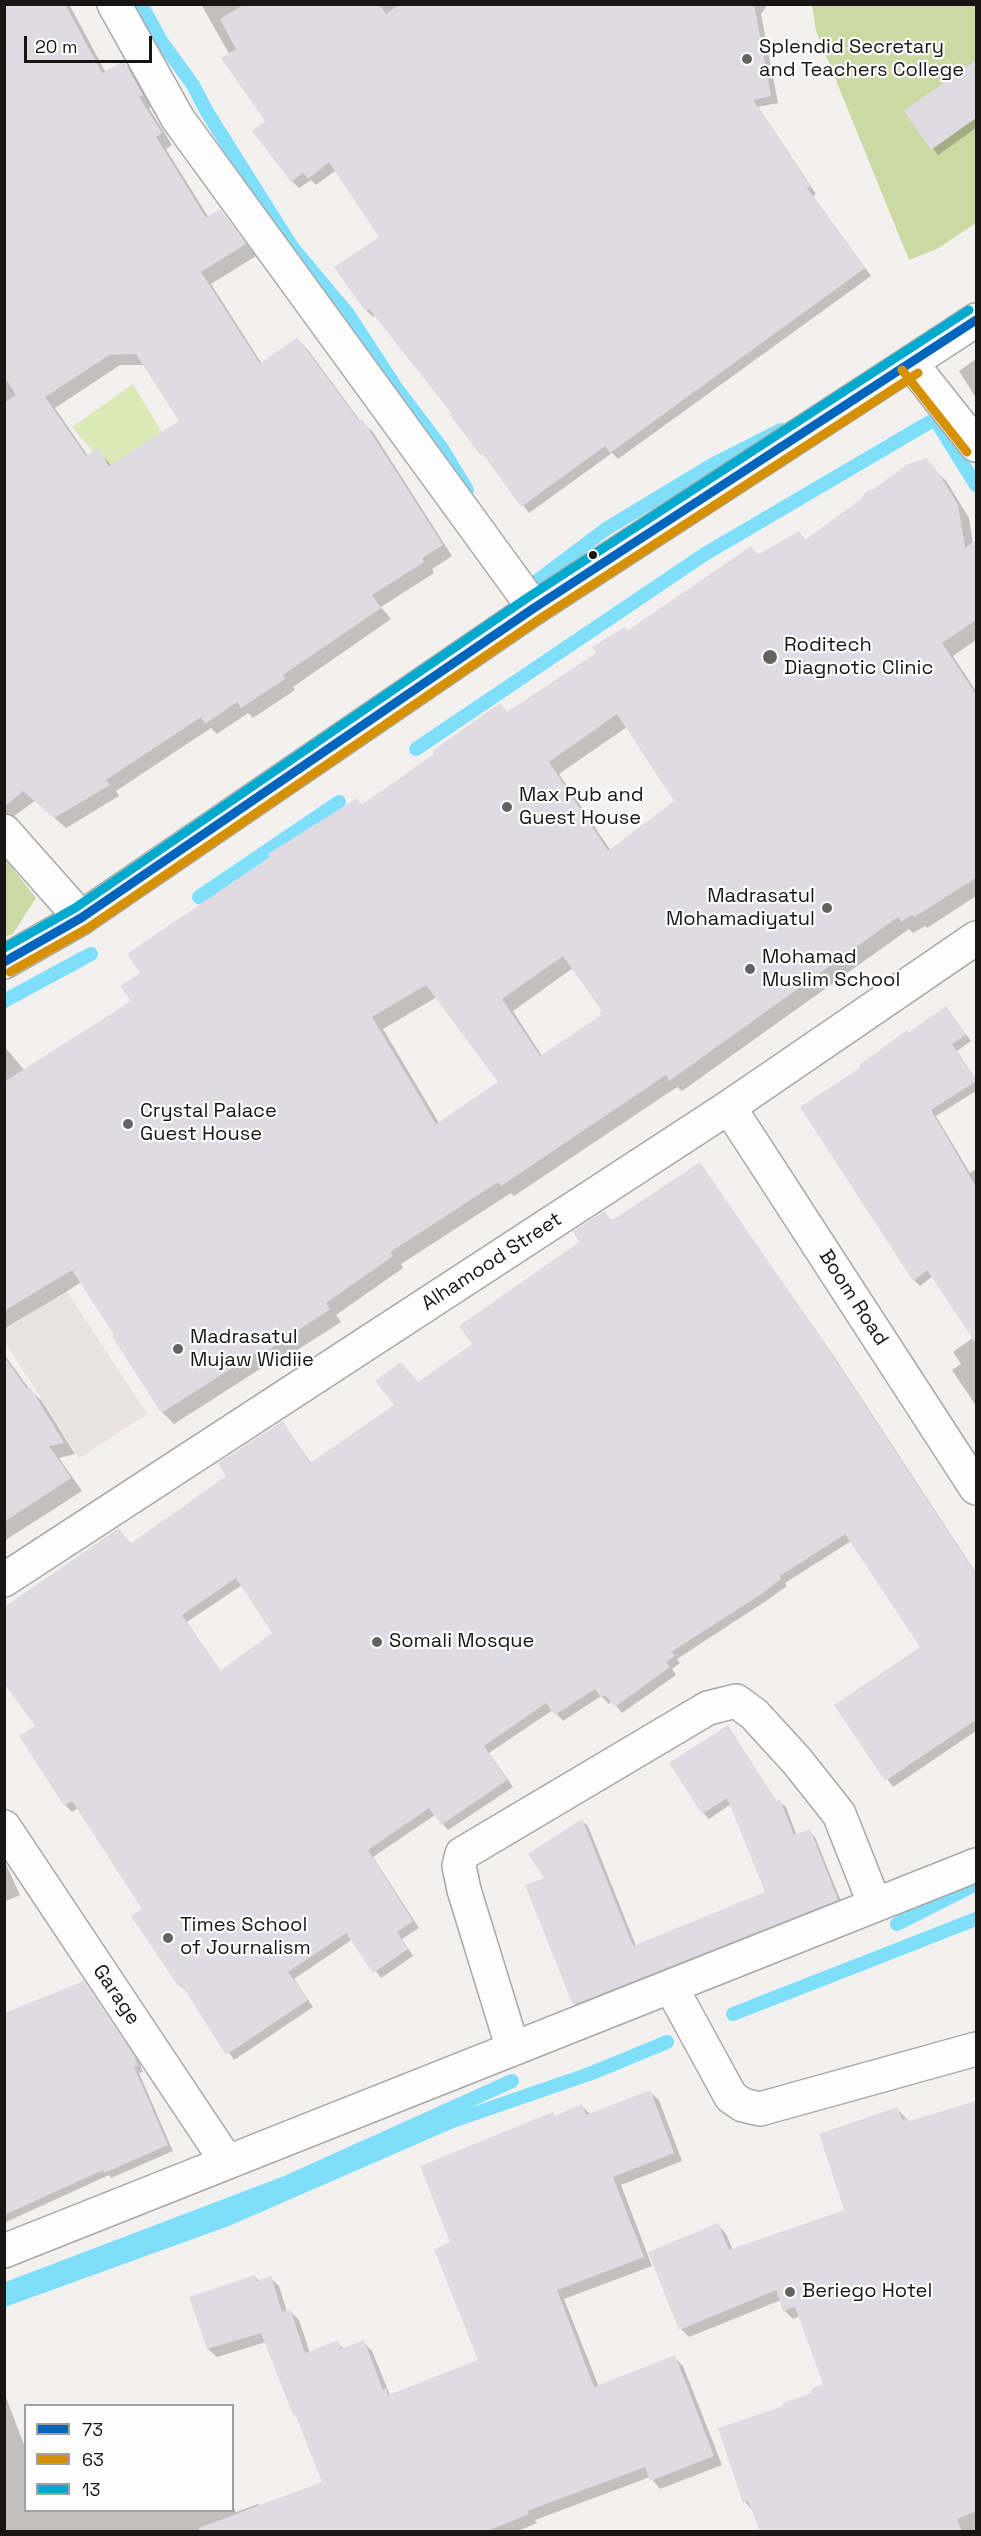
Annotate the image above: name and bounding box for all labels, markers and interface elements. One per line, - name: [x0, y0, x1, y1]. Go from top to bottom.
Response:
- scale bar: [27, 24, 154, 62]
- text: 20 m: [35, 35, 78, 58]
- place label: Splendid Secretary and Teachers College: [759, 36, 964, 83]
- marker: Splendid Secretary and Teachers College: [740, 52, 754, 66]
- unlabelled marker: [587, 549, 599, 561]
- place label: Roditech Diagnotic Clinic: [784, 634, 933, 681]
- marker: Roditech Diagnotic Clinic: [761, 648, 779, 666]
- place label: Max Pub and Guest House: [519, 784, 644, 831]
- marker: Max Pub and Guest House: [500, 800, 514, 814]
- place label: Madrasatul Mohamadiyatul: [666, 885, 815, 932]
- marker: Madrasatul Mohamadiyatul: [820, 901, 834, 915]
- place label: Mohamad Muslim School: [762, 946, 900, 993]
- marker: Mohamad Muslim School: [743, 962, 757, 976]
- place label: Crystal Palace Guest House: [140, 1100, 277, 1147]
- marker: Crystal Palace Guest House: [121, 1117, 135, 1131]
- street label: Alhamood Street: [417, 1208, 567, 1316]
- street label: Boom Road: [813, 1246, 893, 1350]
- place label: Madrasatul Mujaw Widiie: [190, 1326, 314, 1373]
- marker: Madrasatul Mujaw Widiie: [171, 1342, 185, 1356]
- place label: Somali Mosque: [389, 1630, 534, 1654]
- marker: Somali Mosque: [370, 1635, 384, 1649]
- place label: Times School of Journalism: [180, 1914, 311, 1961]
- marker: Times School of Journalism: [161, 1931, 175, 1945]
- street label: Garage: [87, 1960, 145, 2030]
- place label: Beriego Hotel: [802, 2280, 932, 2304]
- marker: Beriego Hotel: [783, 2285, 797, 2299]
- legend: [24, 2404, 234, 2512]
- text: 73: [82, 2418, 103, 2441]
- text: 63: [82, 2448, 104, 2471]
- text: 13: [82, 2478, 100, 2501]

